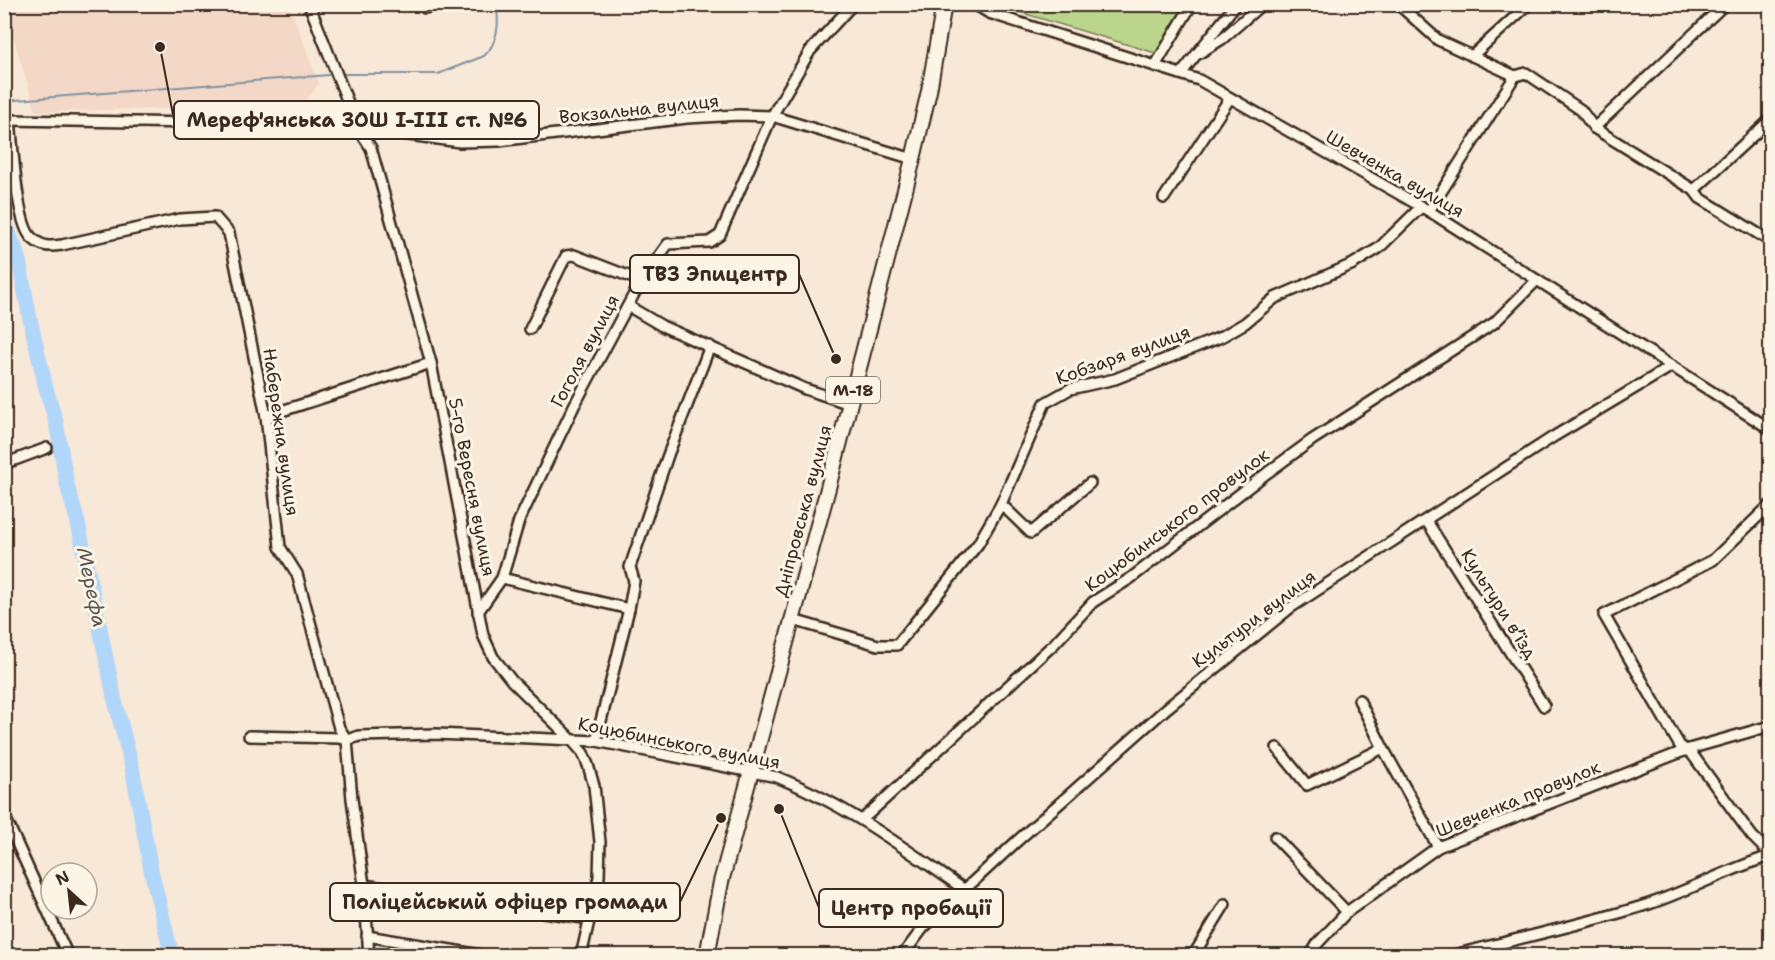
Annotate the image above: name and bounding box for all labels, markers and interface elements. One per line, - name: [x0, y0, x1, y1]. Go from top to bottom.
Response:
- street label: Вокзальна вулиця: [558, 89, 720, 129]
- callout: Мереф'янська ЗОШ І-ІІІ ст. №6: [174, 101, 539, 139]
- text: Мереф'янська ЗОШ І-ІІІ ст. №6: [186, 107, 528, 133]
- street label: Шевченка вулиця: [1321, 125, 1469, 223]
- callout: ТВЗ Эпицентр: [630, 255, 799, 293]
- text: ТВЗ Эпицентр: [642, 261, 788, 287]
- street label: Гоголя вулиця: [545, 290, 625, 412]
- street label: Кобзаря вулиця: [1052, 320, 1194, 390]
- street label: Набережна вулиця: [257, 347, 305, 517]
- road number: М-18: [826, 377, 880, 403]
- street label: 5-го Вересня вулиця: [443, 396, 501, 578]
- street label: Дніпровська вулиця: [769, 422, 837, 600]
- street label: Коцюбинського провулок: [1080, 442, 1274, 597]
- water label: Мерефа: [71, 544, 113, 630]
- street label: Культури в’їзд: [1455, 544, 1543, 664]
- street label: Культури вулиця: [1187, 565, 1321, 673]
- street label: Коцюбинського вулиця: [576, 712, 782, 774]
- street label: Шевченка провулок: [1432, 755, 1604, 843]
- north arrow: [39, 861, 99, 921]
- text: N: [52, 866, 73, 890]
- callout: Поліцейський офіцер громади: [330, 883, 680, 921]
- text: Поліцейський офіцер громади: [342, 889, 668, 915]
- callout: Центр пробації: [819, 889, 1003, 927]
- text: Центр пробації: [831, 895, 992, 921]

